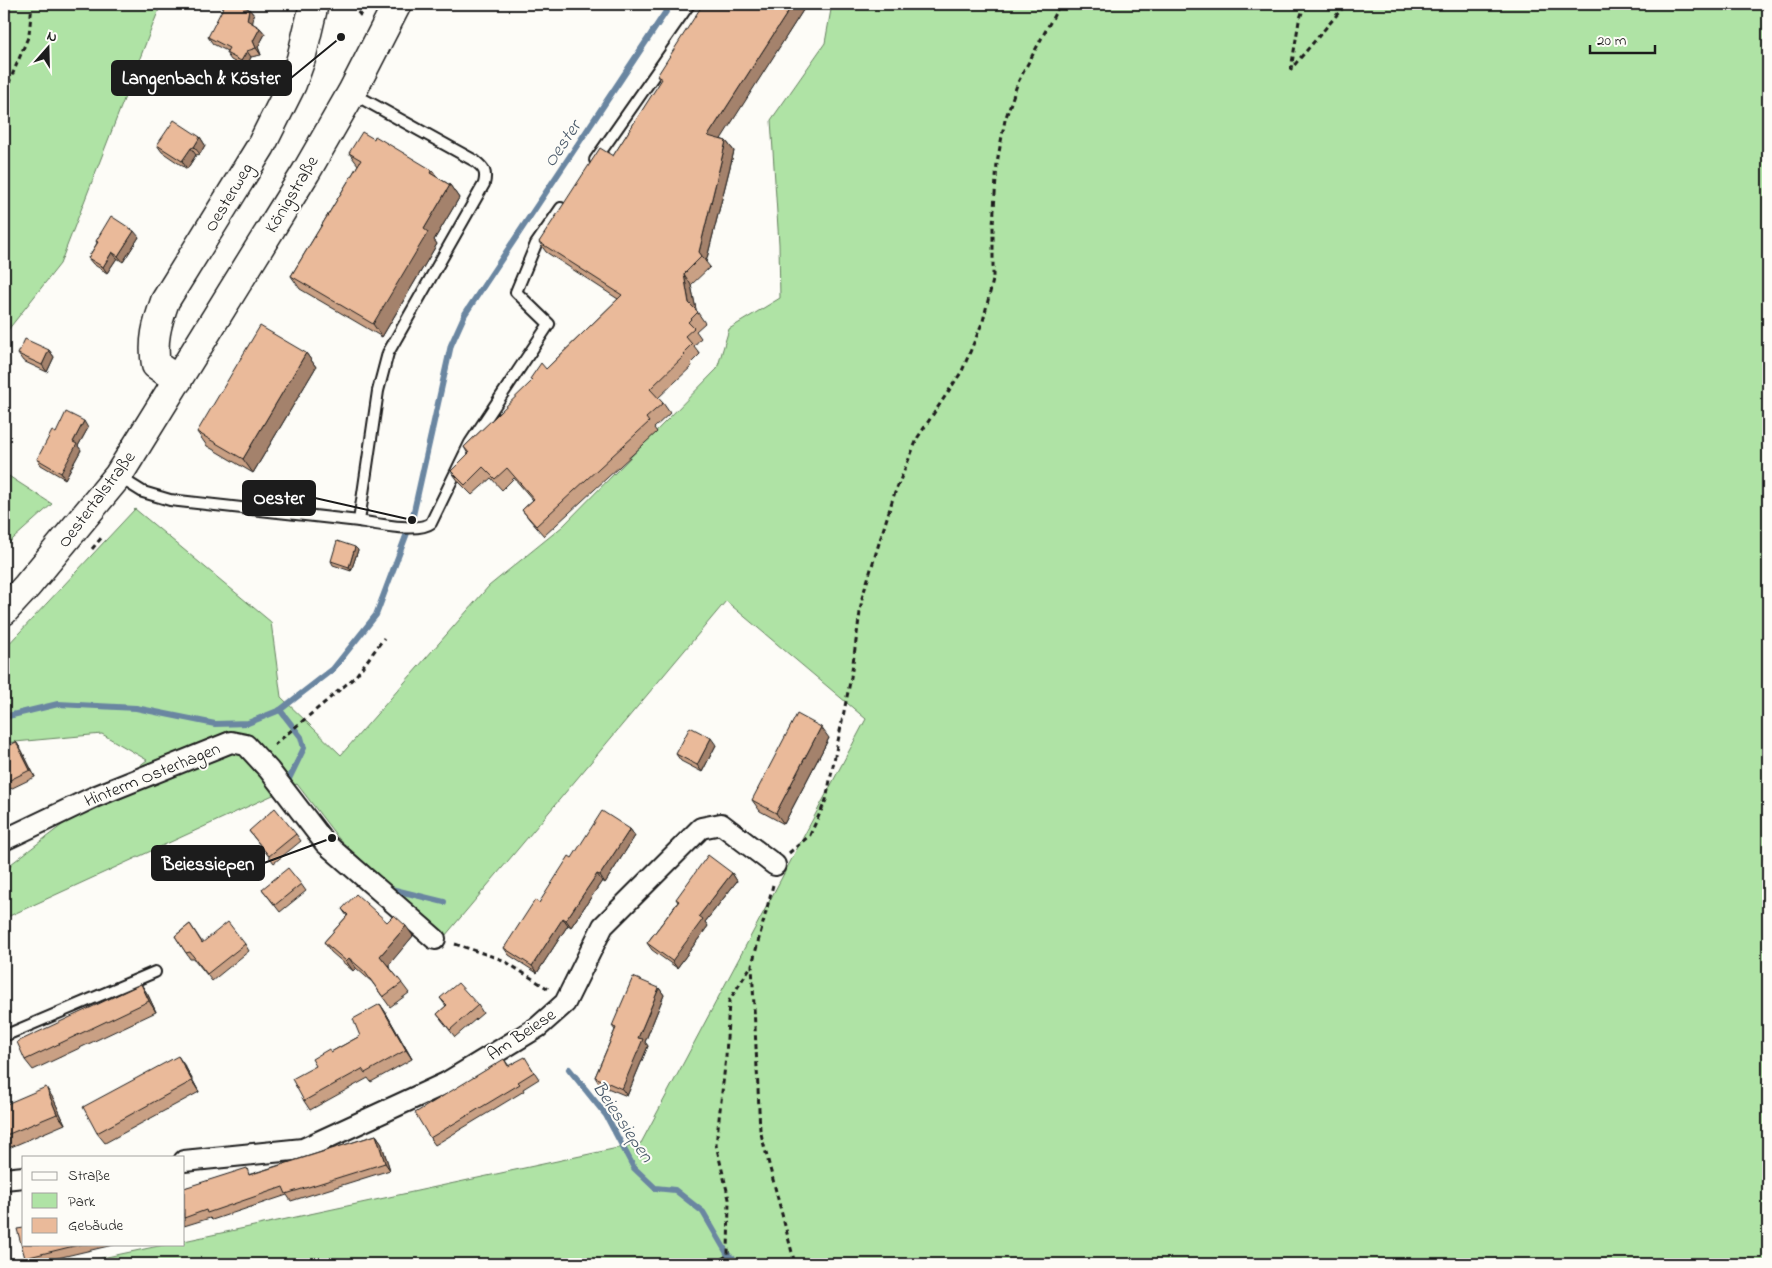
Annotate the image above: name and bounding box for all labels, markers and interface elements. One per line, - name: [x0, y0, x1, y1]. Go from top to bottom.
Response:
- north arrow: [22, 22, 72, 72]
- scale bar: [1590, 22, 1654, 54]
- text: N: [44, 26, 60, 49]
- text: 20 m: [1597, 30, 1627, 52]
- callout: Langenbach & Köster: [112, 61, 291, 95]
- text: Langenbach & Köster: [122, 66, 281, 95]
- water label: Oester: [537, 114, 590, 173]
- street label: Königstraße: [259, 151, 327, 239]
- street label: Oesterweg: [199, 158, 261, 238]
- street label: Oestertalstraße: [52, 446, 143, 554]
- callout: Oester: [243, 481, 315, 515]
- text: Oester: [253, 486, 306, 513]
- street label: Hinterm Osterhagen: [81, 737, 225, 816]
- callout: Beiessiepen: [152, 846, 264, 880]
- text: Beiessiepen: [161, 852, 254, 879]
- street label: Am Beiese: [482, 1002, 563, 1068]
- water label: Beiessiepen: [585, 1076, 659, 1169]
- legend: [22, 1156, 185, 1246]
- text: Straße: [68, 1165, 110, 1187]
- text: Park: [68, 1191, 96, 1213]
- text: Gebäude: [68, 1215, 124, 1237]

